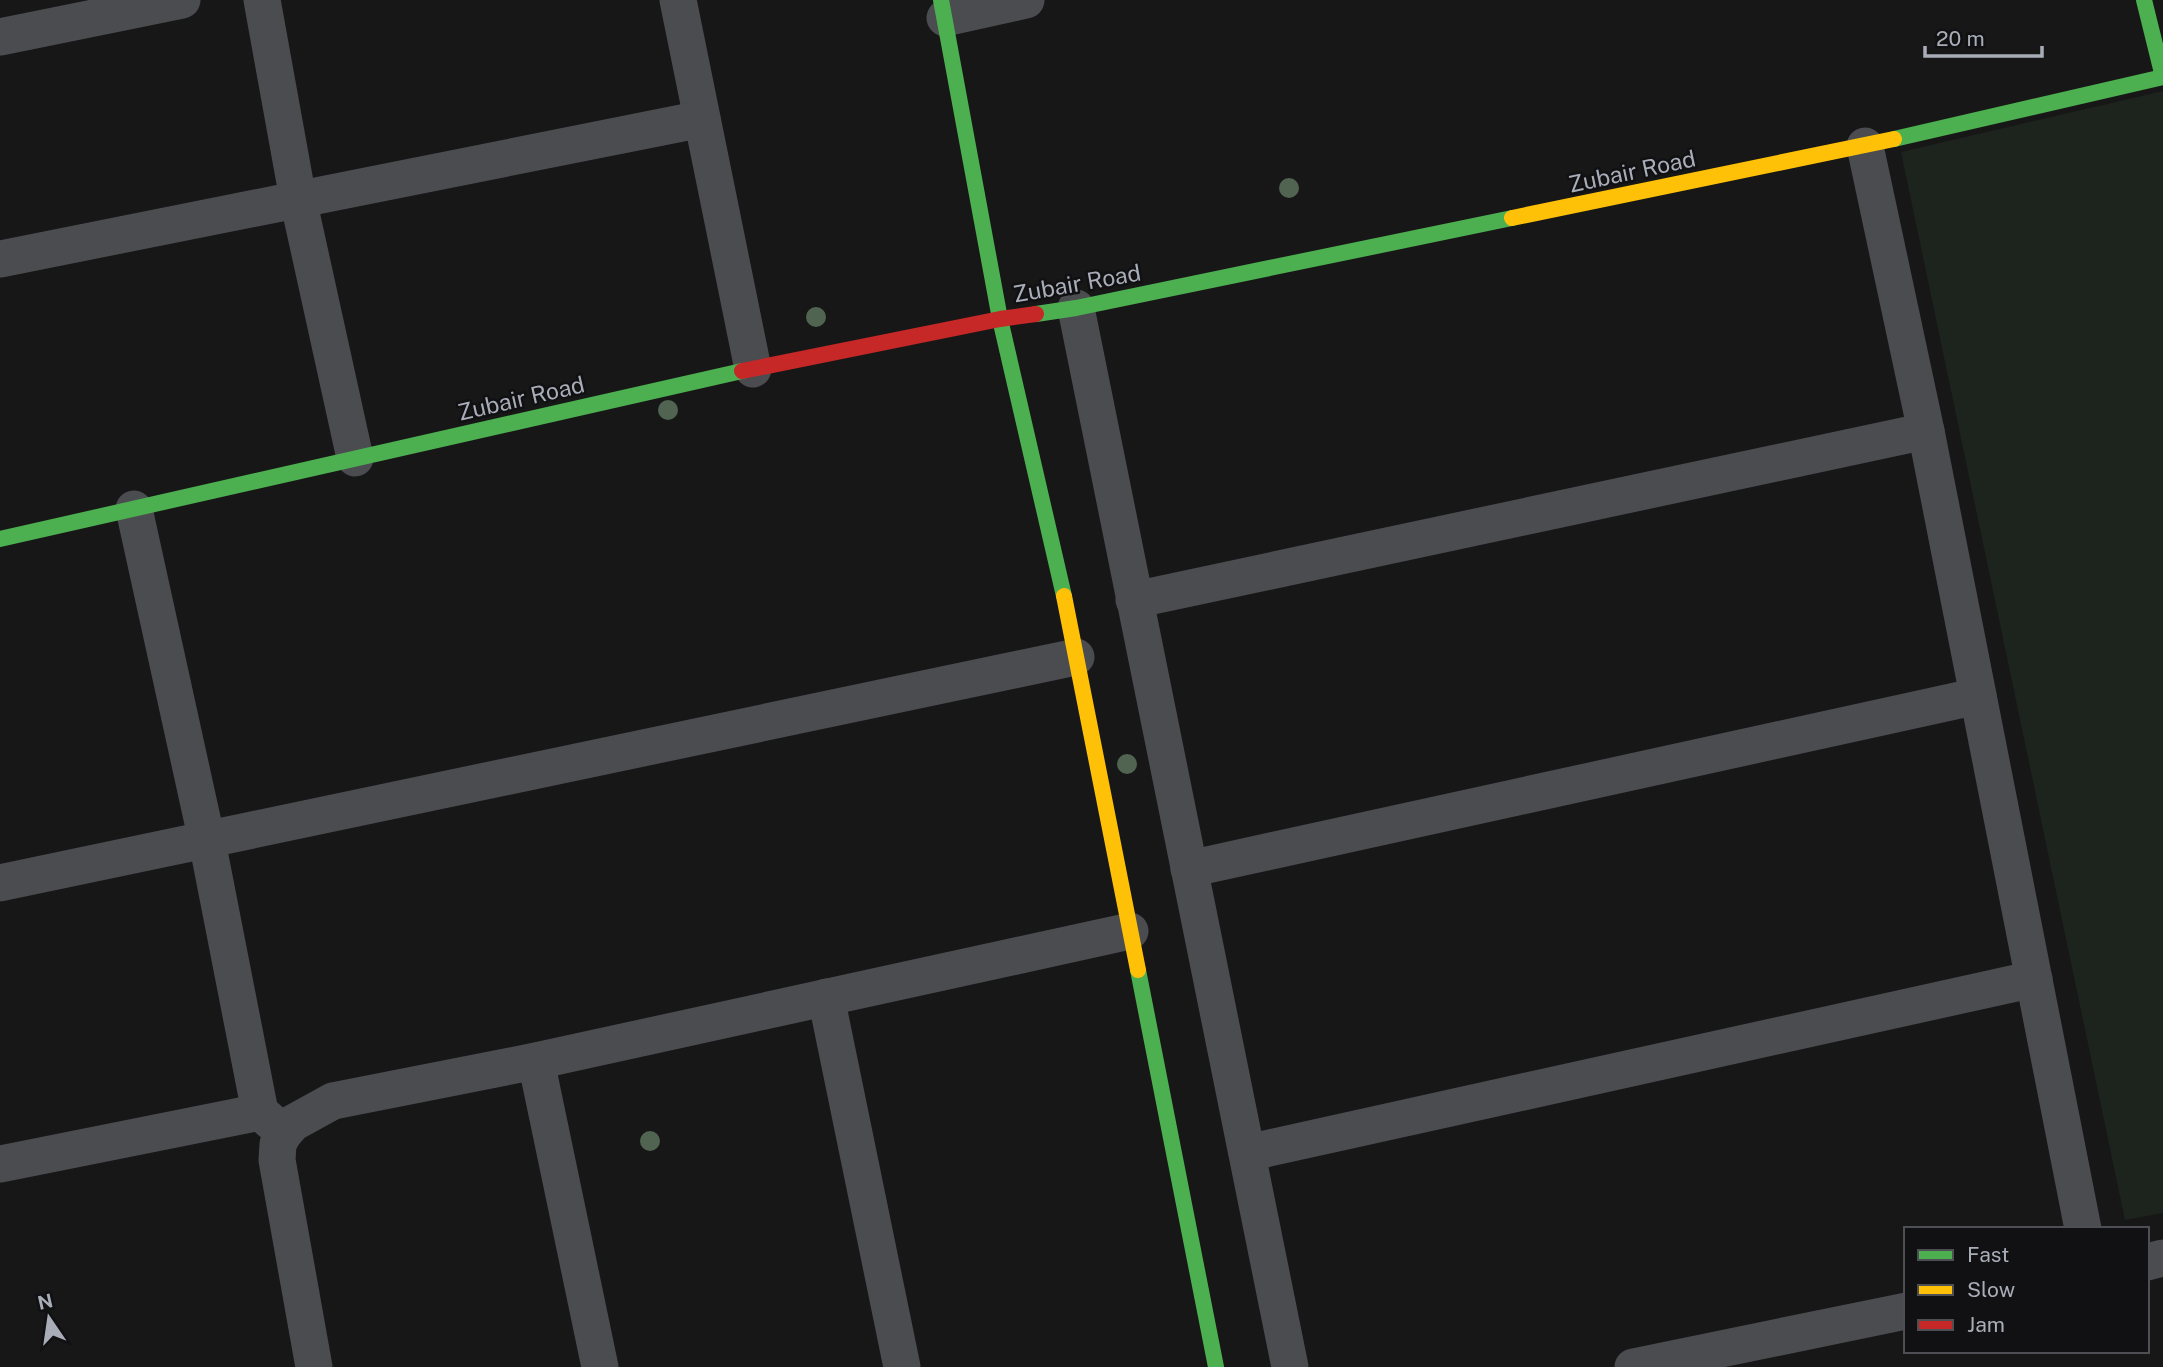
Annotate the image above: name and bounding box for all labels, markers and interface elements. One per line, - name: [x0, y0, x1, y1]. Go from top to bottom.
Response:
- scale bar: [1925, 14, 2042, 58]
- text: 20 m: [1936, 26, 1985, 51]
- street label: Zubair Road: [1566, 144, 1698, 198]
- street label: Zubair Road: [1011, 258, 1143, 308]
- street label: Zubair Road: [455, 370, 587, 426]
- legend: [1904, 1227, 2149, 1353]
- text: Fast: [1967, 1242, 2009, 1267]
- text: Slow: [1967, 1277, 2015, 1302]
- north arrow: [14, 1283, 84, 1353]
- text: N: [35, 1289, 55, 1314]
- text: Jam: [1967, 1312, 2005, 1337]

